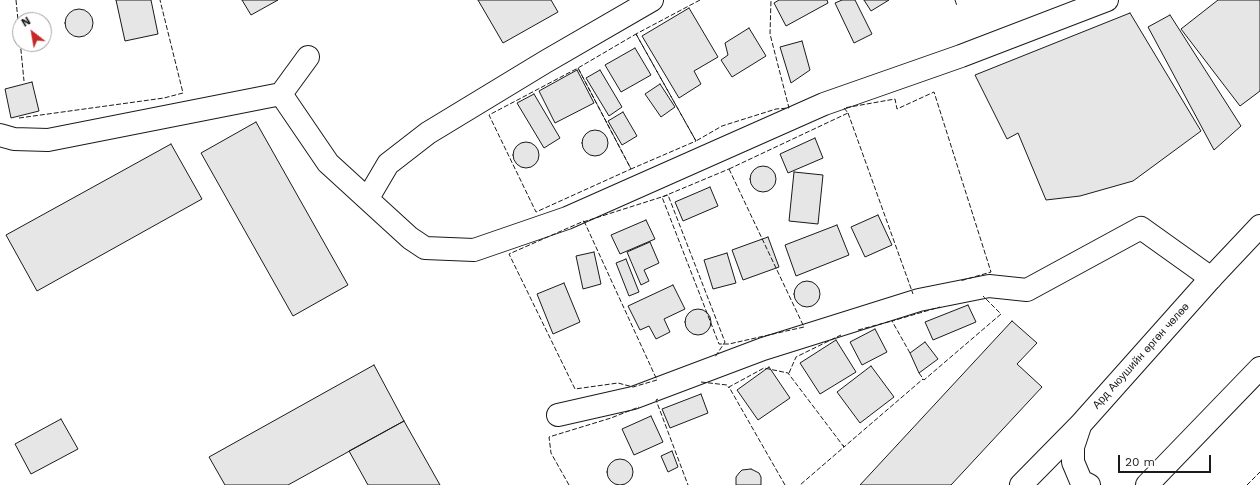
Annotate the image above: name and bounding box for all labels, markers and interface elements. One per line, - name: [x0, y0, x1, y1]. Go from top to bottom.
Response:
- north arrow: [12, 12, 52, 52]
- text: N: [19, 14, 33, 30]
- street label: Ард Аюушийн өргөн чөлөө: [1090, 300, 1192, 412]
- scale bar: [1120, 447, 1213, 473]
- text: 20 m: [1125, 455, 1155, 469]

